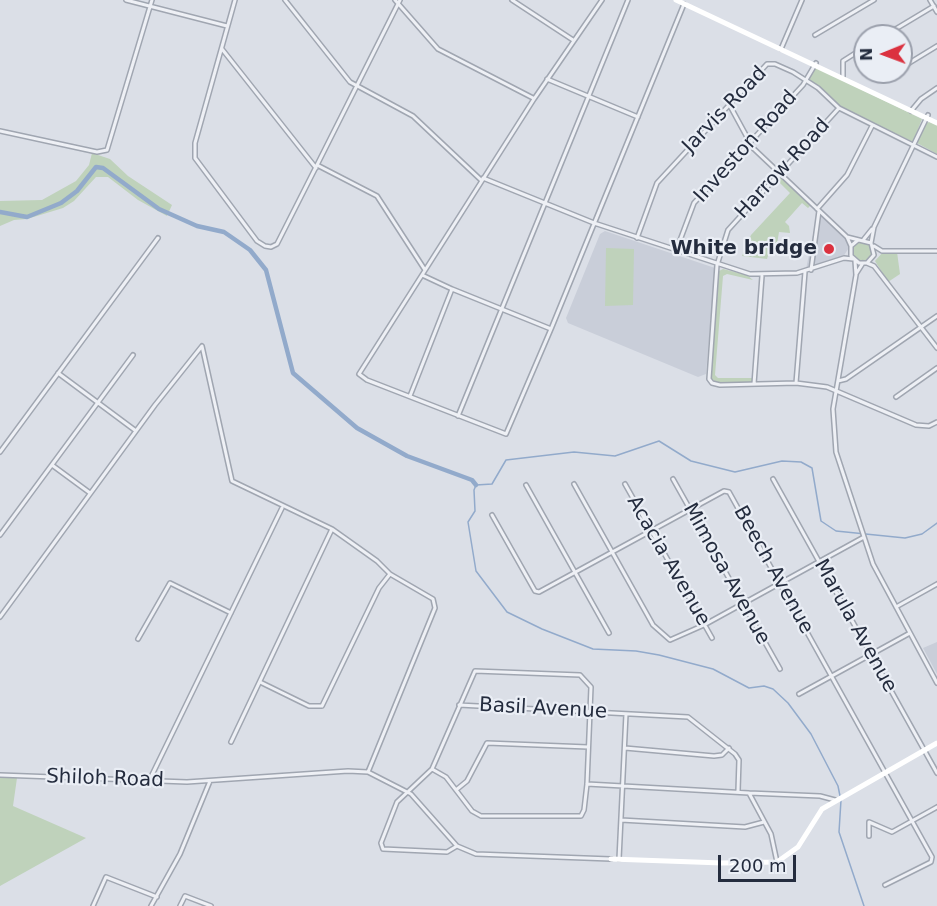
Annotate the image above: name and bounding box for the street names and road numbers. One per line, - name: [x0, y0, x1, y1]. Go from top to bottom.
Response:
- street label: Jarvis Road: [678, 62, 772, 158]
- street label: Investon Road: [689, 86, 803, 208]
- street label: Harrow Road: [731, 114, 835, 224]
- street label: Acacia Avenue: [621, 492, 715, 630]
- street label: Mimosa Avenue: [677, 499, 775, 649]
- street label: Beech Avenue: [728, 502, 818, 638]
- street label: Marula Avenue: [808, 555, 902, 697]
- street label: Basil Avenue: [478, 694, 608, 724]
- street label: Shiloh Road: [46, 765, 164, 793]

